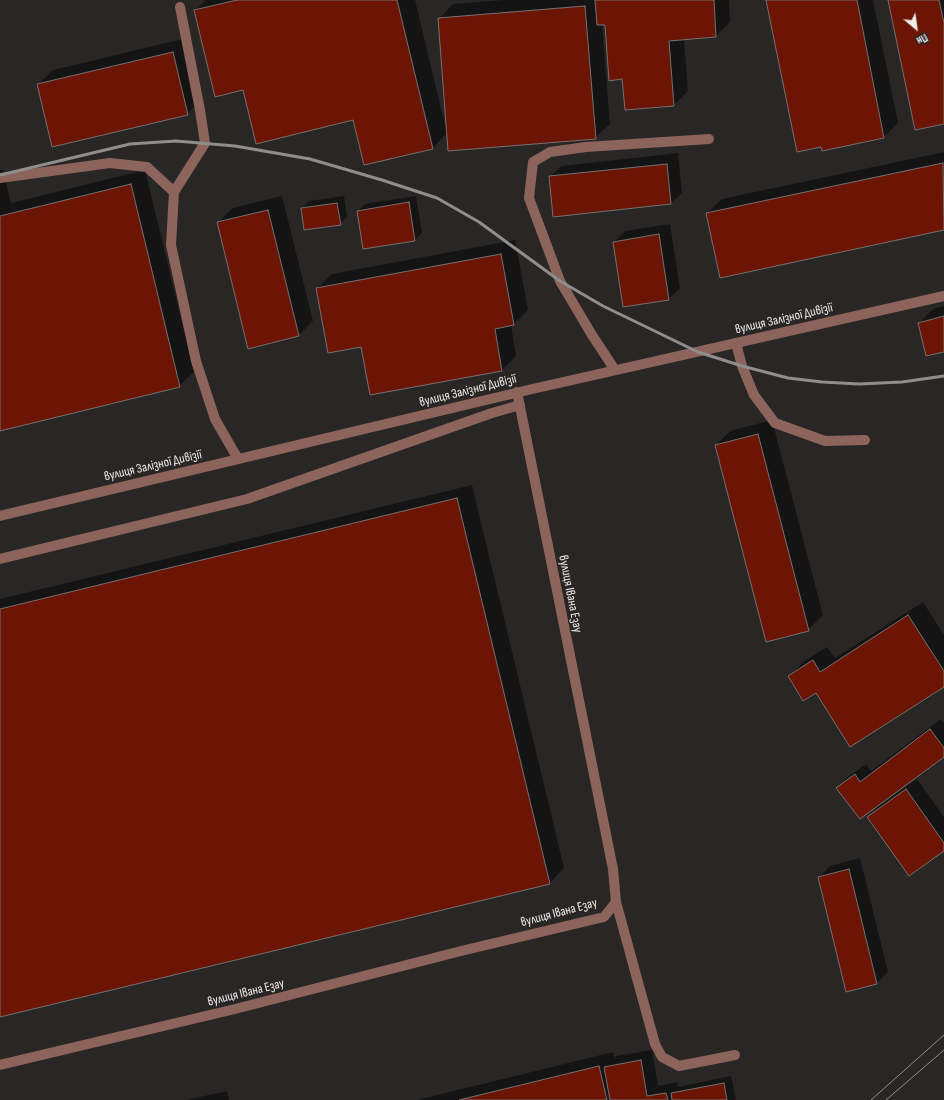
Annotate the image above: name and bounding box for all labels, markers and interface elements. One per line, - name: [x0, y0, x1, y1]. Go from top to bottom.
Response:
- north arrow: [896, 8, 936, 48]
- text: Пн: [914, 31, 930, 47]
- street label: вулиця Залізної Дивізії: [734, 300, 834, 338]
- street label: вулиця Залізної Дивізії: [418, 371, 518, 411]
- street label: вулиця Залізної Дивізії: [103, 447, 203, 485]
- street label: вулиця Івана Езау: [555, 554, 585, 634]
- street label: вулиця Івана Езау: [519, 895, 599, 931]
- street label: вулиця Івана Езау: [206, 976, 286, 1010]

